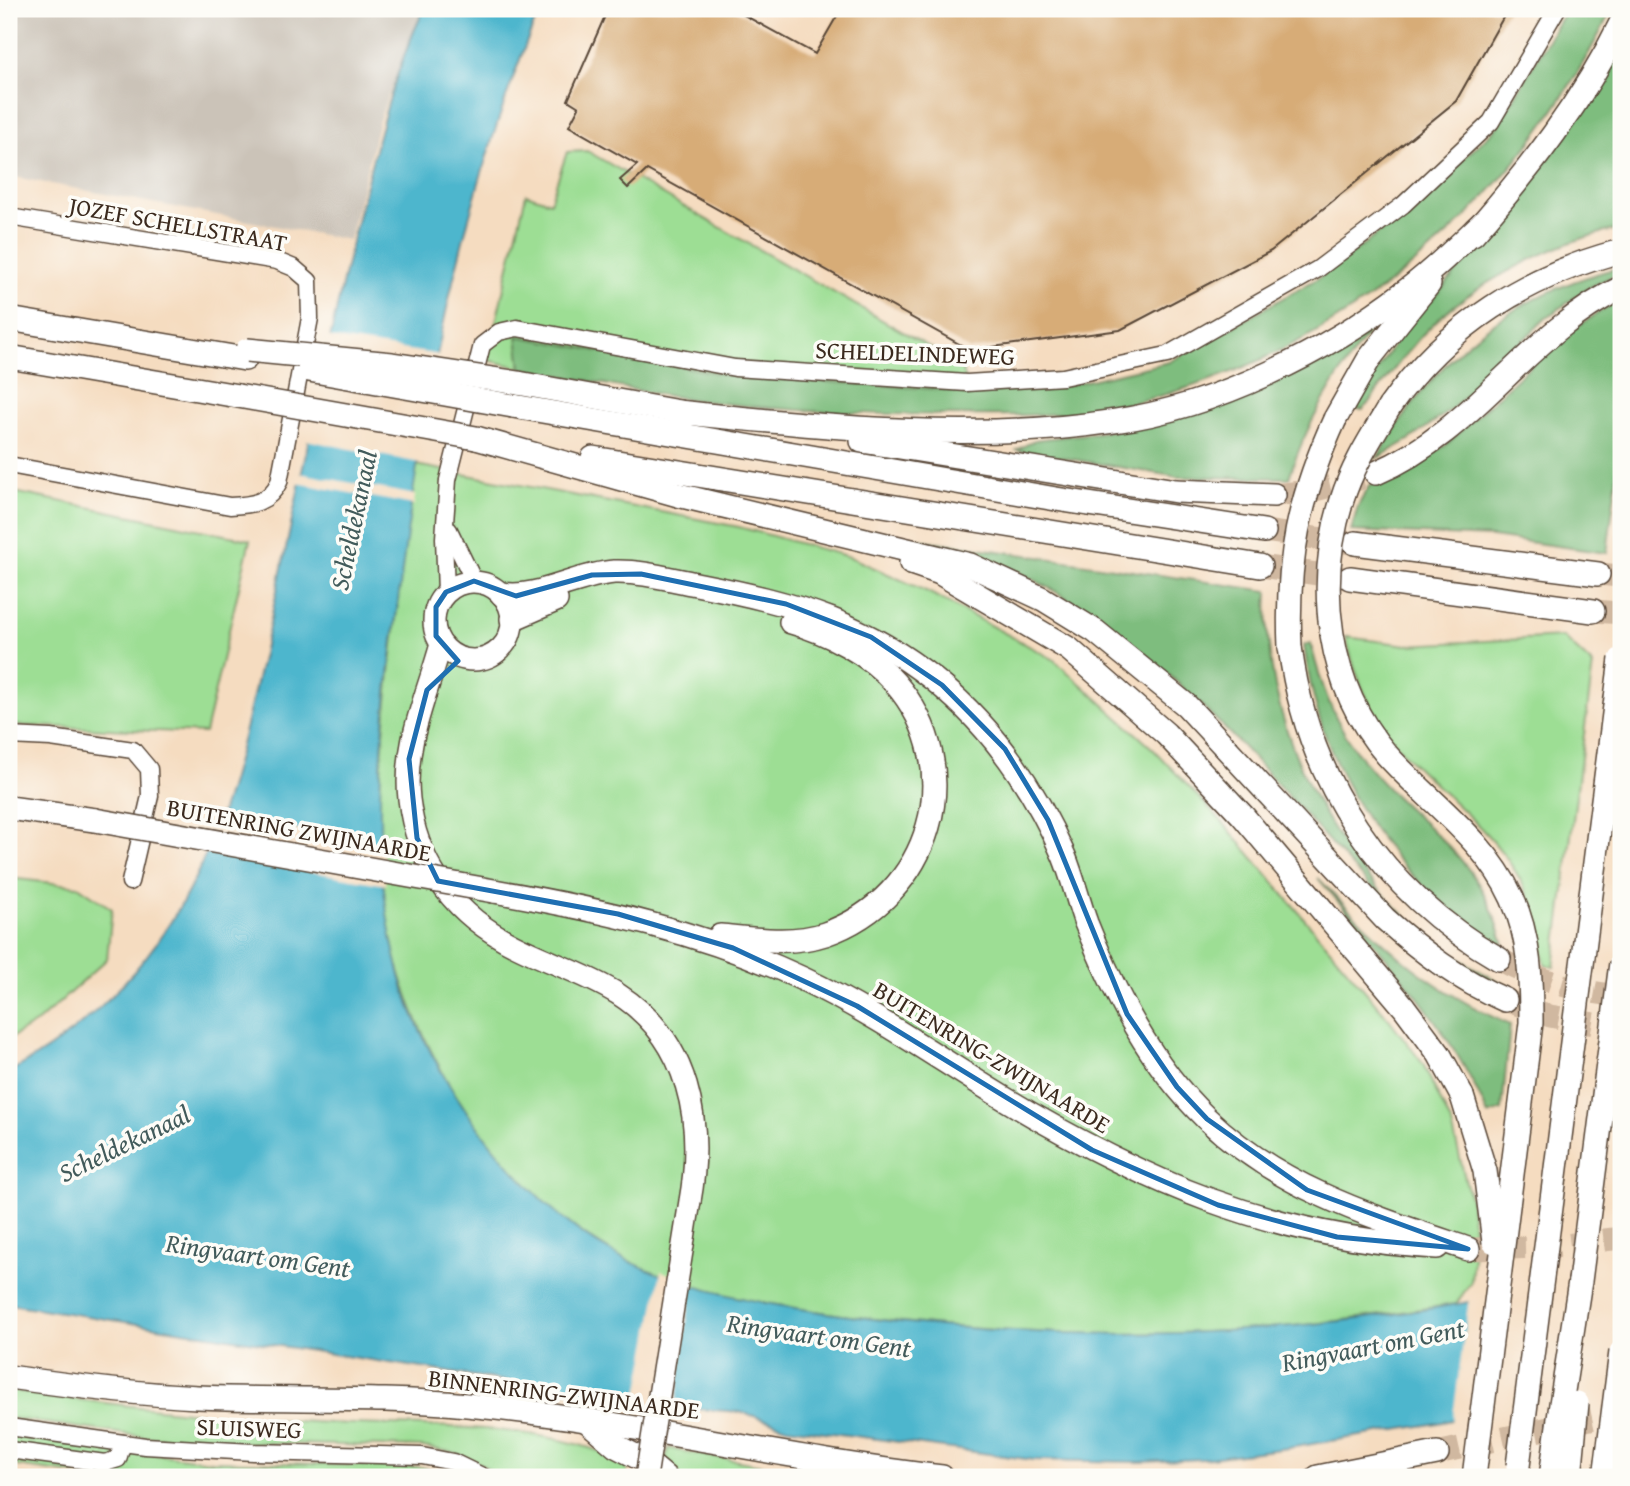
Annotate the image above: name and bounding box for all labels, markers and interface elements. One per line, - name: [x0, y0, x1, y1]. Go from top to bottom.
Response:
- street label: JOZEF SCHELLSTRAAT: [63, 187, 290, 260]
- street label: SCHELDELINDEWEG: [815, 332, 1015, 374]
- water label: Scheldekanaal: [319, 446, 387, 594]
- street label: BUITENRING ZWIJNAARDE: [164, 790, 434, 870]
- street label: BUITENRING-ZWIJNAARDE: [867, 972, 1117, 1142]
- water label: Scheldekanaal: [52, 1094, 196, 1192]
- water label: Ringvaart om Gent: [162, 1223, 353, 1287]
- water label: Ringvaart om Gent: [723, 1303, 914, 1367]
- water label: Ringvaart om Gent: [1277, 1308, 1468, 1382]
- street label: BINNENRING-ZWIJNAARDE: [426, 1360, 702, 1428]
- street label: SLUISWEG: [196, 1409, 302, 1447]

